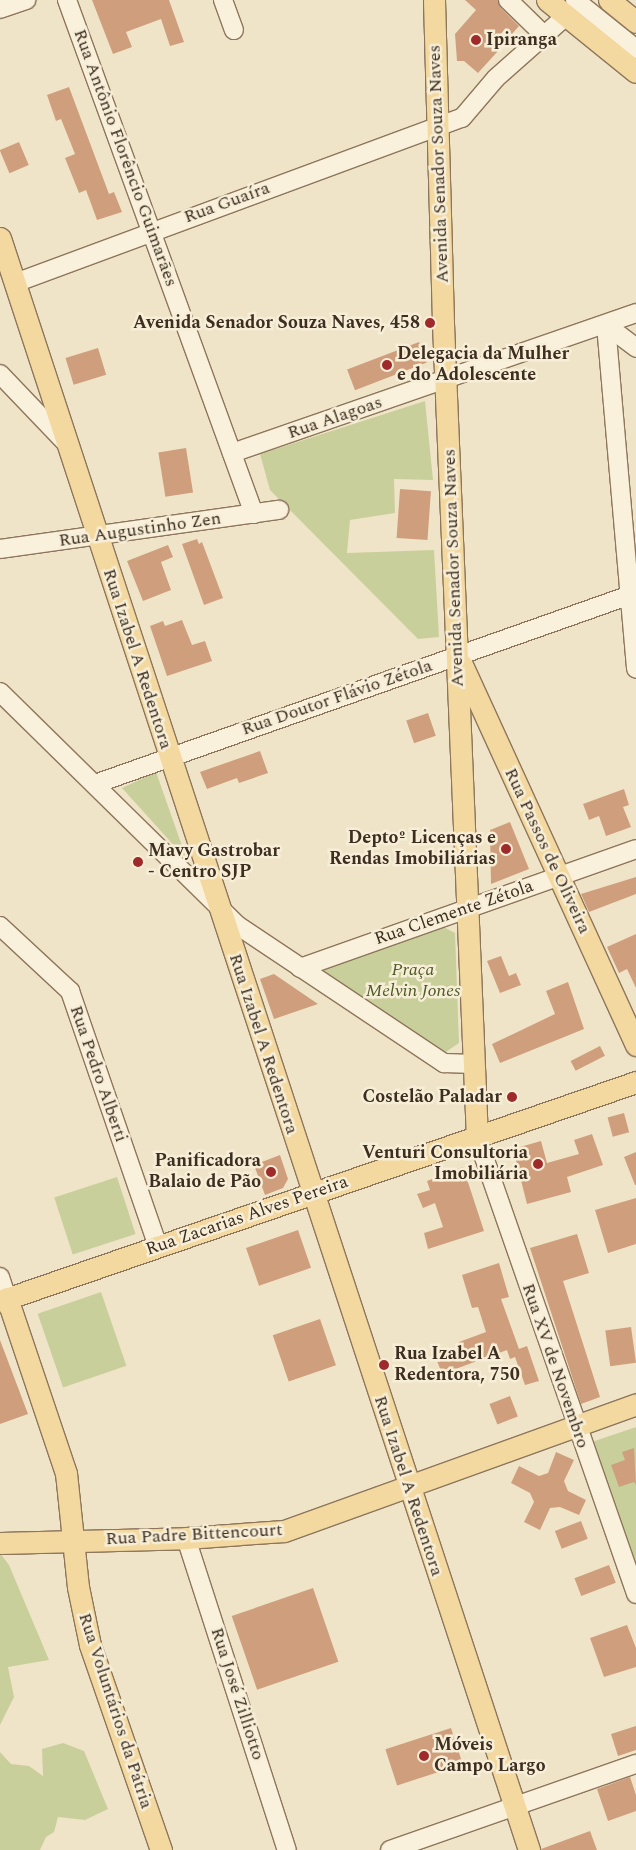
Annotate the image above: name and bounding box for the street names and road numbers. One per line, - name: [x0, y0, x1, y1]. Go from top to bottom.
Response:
- street label: Rua Antônio Florêncio Guimarães: [68, 26, 182, 290]
- street label: Avenida Senador Souza Naves: [424, 44, 454, 284]
- street label: Rua Guaíra: [181, 177, 273, 229]
- street label: Rua Alagoas: [285, 392, 385, 444]
- street label: Avenida Senador Souza Naves: [439, 448, 469, 688]
- street label: Rua Augustinho Zen: [57, 508, 223, 552]
- street label: Rua Izabel A Redentora: [98, 566, 176, 752]
- street label: Rua Doutor Flávio Zétola: [239, 655, 435, 741]
- street label: Rua Passos de Oliveira: [499, 765, 595, 937]
- street label: Rua Clemente Zétola: [372, 876, 536, 950]
- street label: Rua Izabel A Redentora: [224, 951, 302, 1137]
- street label: Rua Pedro Alberti: [64, 1003, 132, 1145]
- street label: Rua Zacarias Alves Pereira: [143, 1171, 351, 1261]
- street label: Rua XV de Novembro: [517, 1281, 593, 1451]
- street label: Rua Izabel A Redentora: [369, 1393, 447, 1579]
- street label: Rua Padre Bittencourt: [105, 1520, 283, 1550]
- street label: Rua Voluntários da Pátria: [73, 1610, 157, 1812]
- street label: Rua José Zilliotto: [205, 1625, 269, 1763]

